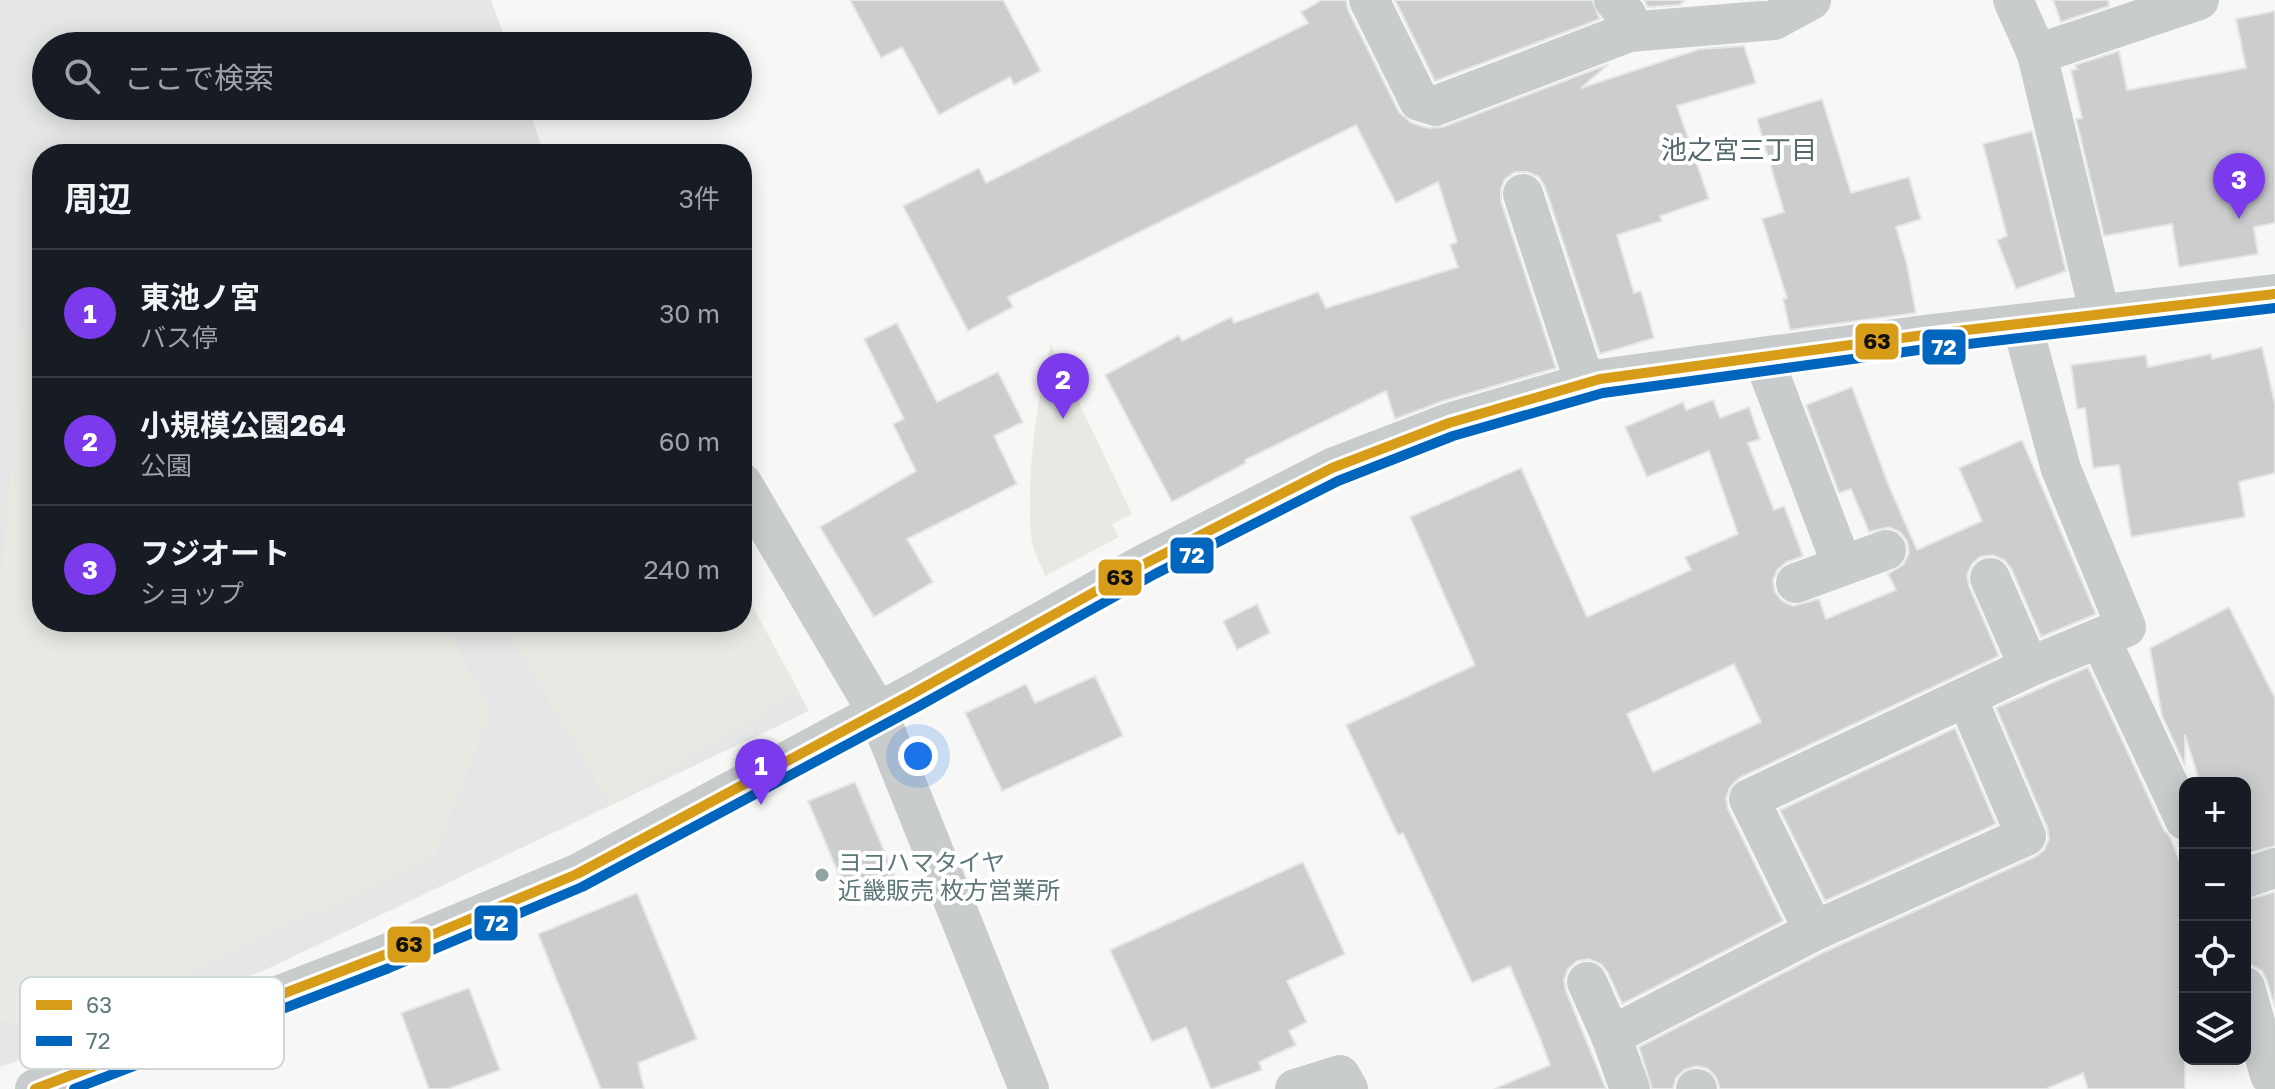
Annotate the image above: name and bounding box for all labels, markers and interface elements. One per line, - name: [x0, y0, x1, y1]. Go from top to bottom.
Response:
- search box: [32, 32, 752, 120]
- icon: search: [60, 54, 104, 98]
- text: ここで検索: [124, 60, 274, 96]
- district label: 池之宮三丁目: [1661, 134, 1817, 165]
- pin: 3: [2213, 153, 2265, 219]
- text: 周辺: [64, 178, 132, 218]
- text: 3件: [679, 183, 720, 214]
- text: 東池ノ宮: [140, 279, 260, 315]
- text: 1: [83, 298, 97, 329]
- text: 30 m: [659, 298, 720, 329]
- text: バス停: [140, 322, 218, 353]
- line badge: 63: [1854, 322, 1900, 361]
- text: 63: [1863, 327, 1891, 354]
- line badge: 72: [1921, 328, 1967, 366]
- text: 72: [1931, 333, 1957, 360]
- pin: 2: [1037, 353, 1089, 419]
- text: 小規模公園264: [140, 407, 346, 443]
- text: 2: [82, 426, 98, 457]
- text: 60 m: [659, 426, 720, 457]
- text: 公園: [140, 450, 192, 481]
- text: フジオート: [140, 535, 290, 571]
- line badge: 72: [1169, 536, 1215, 575]
- text: 72: [1179, 541, 1205, 568]
- text: 3: [82, 554, 98, 585]
- text: 240 m: [643, 554, 720, 585]
- line badge: 63: [1097, 558, 1143, 597]
- text: 63: [1106, 563, 1134, 590]
- text: ショップ: [140, 578, 244, 609]
- your location: [898, 736, 938, 776]
- pin: 1: [735, 739, 787, 805]
- map controls: [2179, 777, 2251, 1065]
- button: +: [2179, 777, 2251, 849]
- place label: ヨコハマタイヤ 近畿販売 枚方営業所: [838, 847, 1060, 904]
- button: −: [2179, 849, 2251, 921]
- marker: ヨコハマタイヤ 近畿販売 枚方営業所: [813, 866, 831, 884]
- line badge: 72: [473, 904, 519, 942]
- text: 72: [483, 909, 509, 936]
- button: locate: [2179, 921, 2251, 993]
- line badge: 63: [386, 925, 432, 964]
- text: 63: [395, 930, 423, 957]
- legend: [20, 977, 284, 1069]
- text: 63: [86, 991, 112, 1018]
- button: layers: [2179, 993, 2251, 1065]
- text: 72: [86, 1027, 110, 1054]

